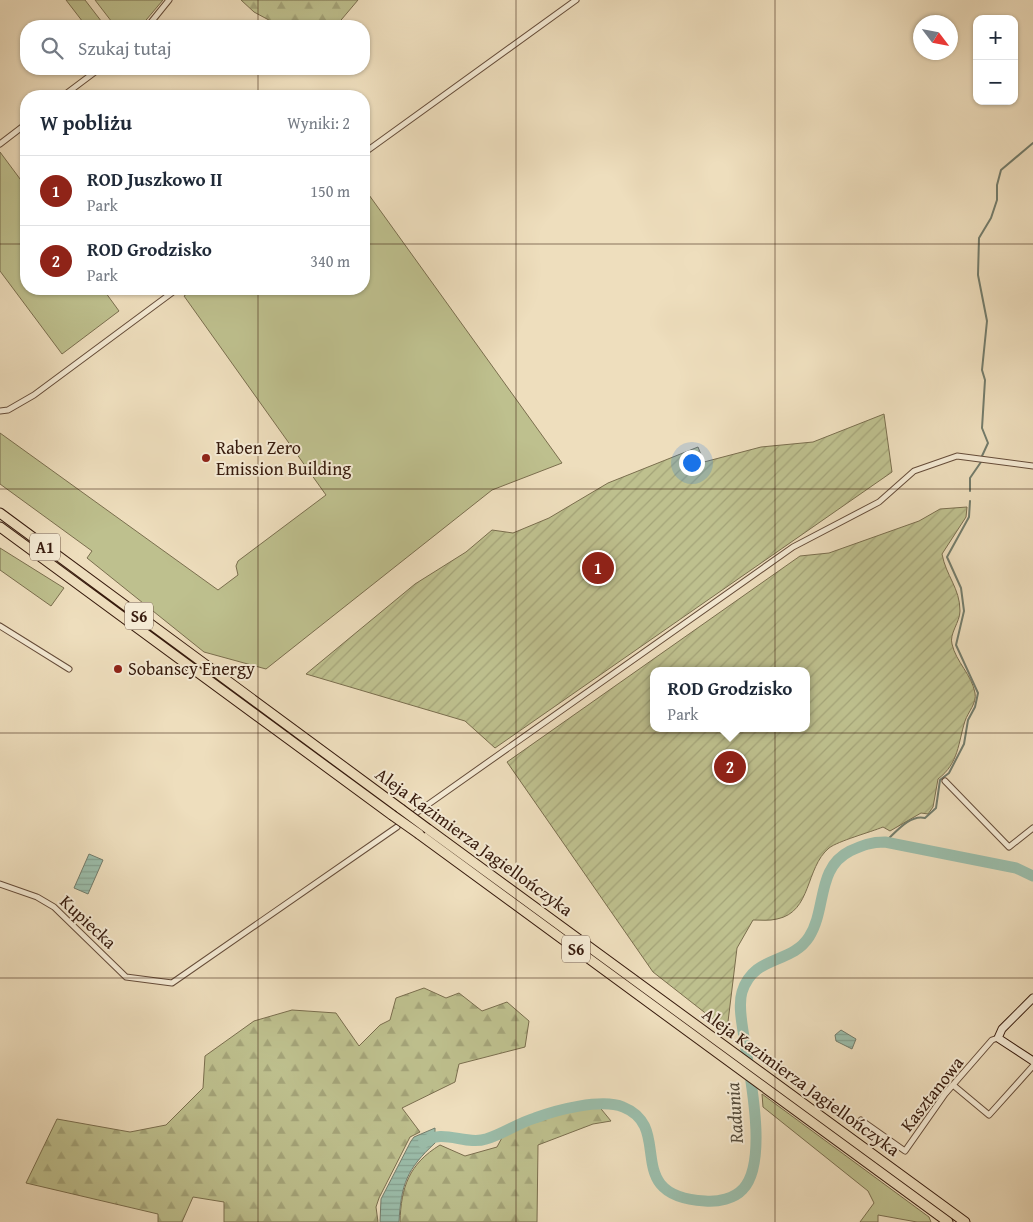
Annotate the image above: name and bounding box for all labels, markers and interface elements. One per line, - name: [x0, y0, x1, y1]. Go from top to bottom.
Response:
- north arrow: [913, 15, 958, 60]
- map controls: [973, 15, 1018, 105]
- button: +: [973, 15, 1018, 60]
- search box: [20, 20, 370, 75]
- icon: search: [38, 34, 66, 62]
- text: Szukaj tutaj: [78, 34, 172, 62]
- button: −: [973, 60, 1018, 105]
- text: W pobliżu: [40, 107, 132, 138]
- text: Wyniki: 2: [287, 111, 350, 135]
- text: ROD Juszkowo II: [87, 165, 223, 193]
- text: 1: [52, 179, 60, 203]
- text: 150 m: [310, 179, 350, 203]
- text: Park: [87, 193, 118, 217]
- text: ROD Grodzisko: [87, 235, 212, 263]
- text: 2: [52, 249, 60, 273]
- text: 340 m: [310, 249, 350, 273]
- text: Park: [87, 263, 118, 287]
- place label: Raben Zero Emission Building: [216, 434, 351, 482]
- your location: [679, 450, 705, 476]
- marker: Raben Zero Emission Building: [200, 452, 212, 464]
- road number: A1: [30, 534, 60, 560]
- pin: 1: [582, 549, 614, 587]
- road number: S6: [125, 602, 153, 630]
- place label: Sobanscy Energy: [128, 655, 255, 682]
- marker: Sobanscy Energy: [112, 663, 124, 675]
- popup: [650, 667, 810, 732]
- text: ROD Grodzisko: [668, 674, 792, 702]
- text: Park: [668, 702, 698, 726]
- pin: 2: [714, 748, 746, 786]
- street label: Aleja Kazimierza Jagiellończyka: [370, 761, 579, 923]
- street label: Kupiecka: [54, 888, 123, 955]
- road number: S6: [562, 936, 590, 962]
- street label: Aleja Kazimierza Jagiellończyka: [697, 1001, 906, 1163]
- street label: Kasztanowa: [894, 1050, 970, 1137]
- water label: Radunia: [718, 1081, 750, 1145]

